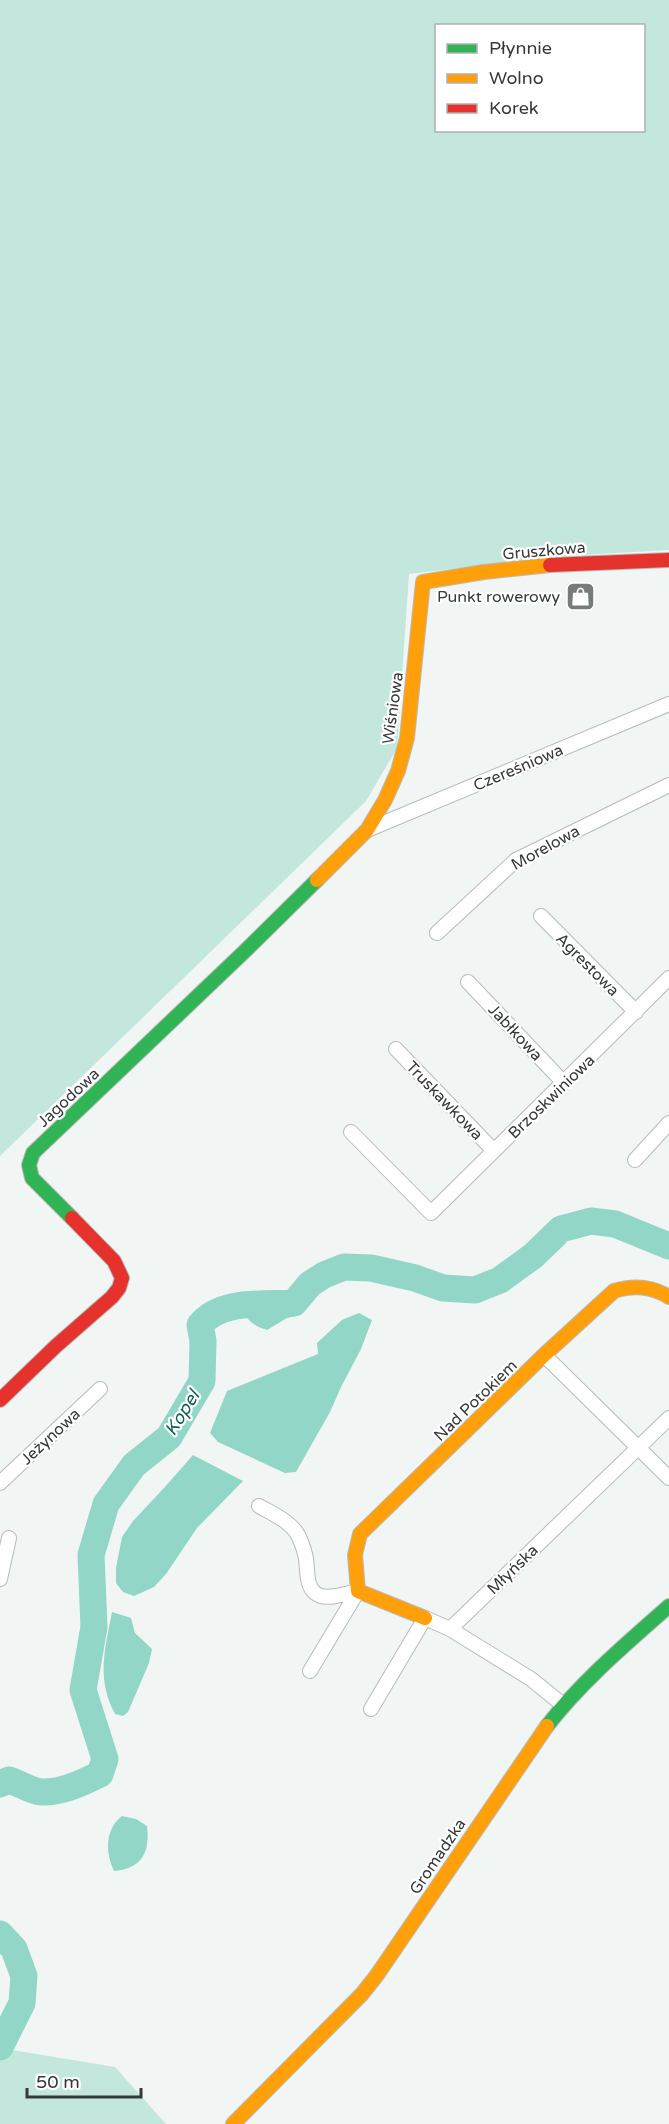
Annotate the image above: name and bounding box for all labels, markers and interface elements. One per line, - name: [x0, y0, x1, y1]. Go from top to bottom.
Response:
- legend: [435, 24, 645, 132]
- text: Płynnie: [489, 37, 552, 59]
- text: Wolno: [489, 67, 544, 89]
- text: Korek: [489, 97, 539, 119]
- street label: Gruszkowa: [502, 537, 587, 565]
- shop icon: Punkt rowerowy: [565, 580, 597, 612]
- place label: Punkt rowerowy: [437, 587, 560, 607]
- street label: Wiśniowa: [378, 671, 408, 745]
- street label: Czereśniowa: [470, 740, 566, 796]
- street label: Morelowa: [508, 821, 583, 875]
- street label: Agrestowa: [551, 929, 623, 1001]
- street label: Jabłkowa: [484, 1000, 547, 1065]
- street label: Brzoskwiniowa: [504, 1050, 599, 1143]
- street label: Truskawkowa: [402, 1057, 487, 1144]
- street label: Jagodowa: [33, 1064, 104, 1131]
- street label: Nad Potokiem: [430, 1356, 522, 1446]
- water label: Kopel: [160, 1384, 206, 1440]
- street label: Jeżynowa: [17, 1404, 85, 1469]
- street label: Młyńska: [483, 1541, 542, 1599]
- street label: Gromadzka: [405, 1815, 470, 1898]
- scale bar: [27, 2061, 141, 2099]
- text: 50 m: [36, 2071, 80, 2093]

